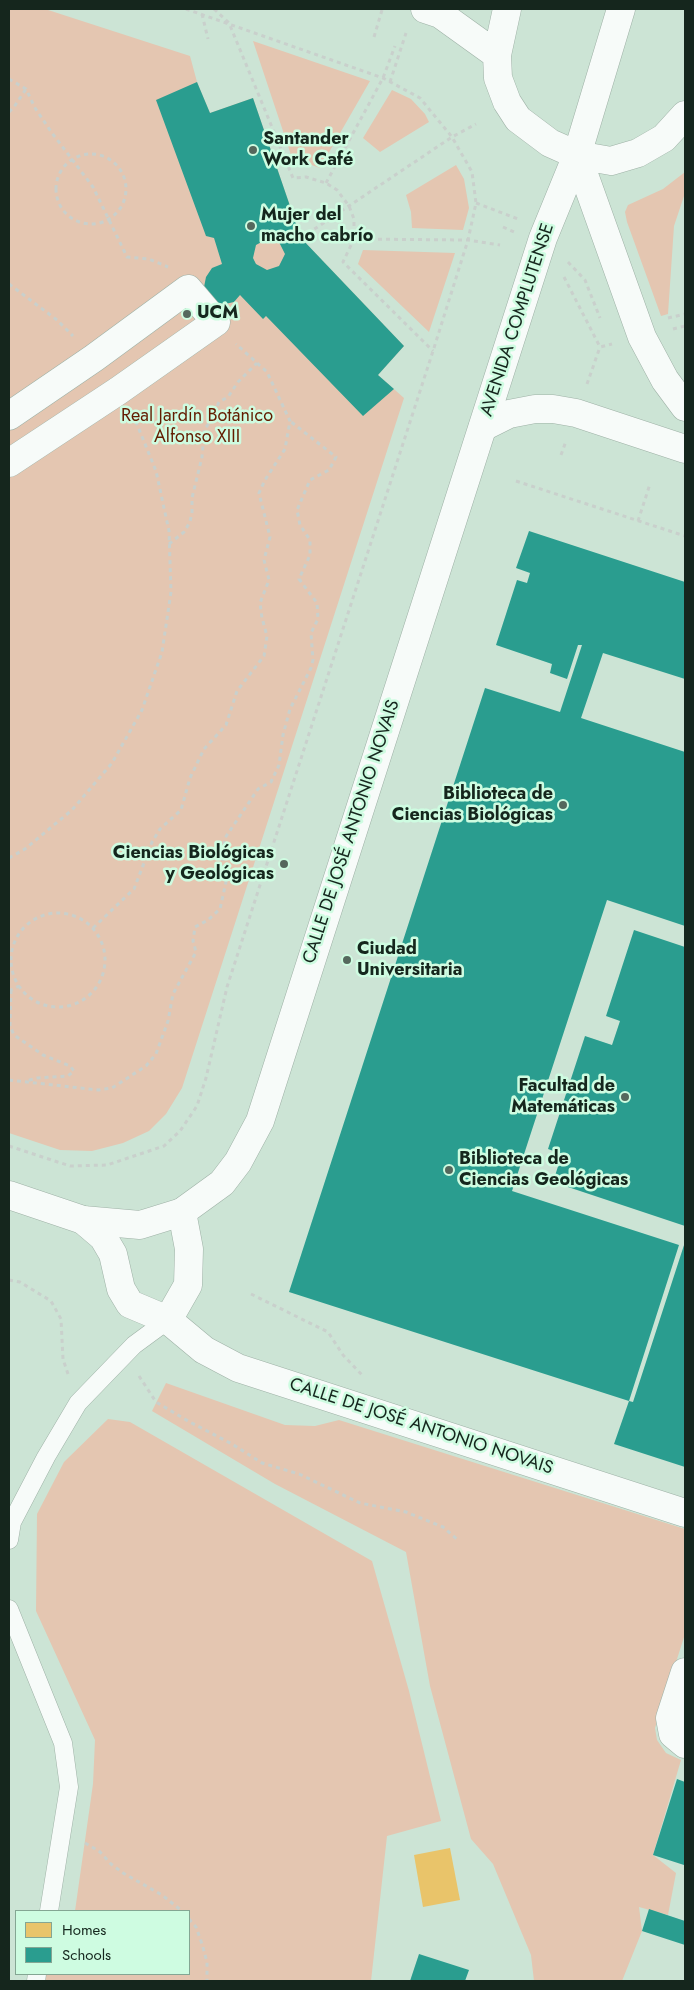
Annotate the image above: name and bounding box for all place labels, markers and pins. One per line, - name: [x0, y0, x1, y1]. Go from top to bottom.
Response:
- place label: Santander Work Café: [263, 129, 353, 172]
- marker: Santander Work Café: [247, 144, 259, 156]
- place label: Mujer del macho cabrío: [261, 205, 373, 248]
- marker: Mujer del macho cabrío: [245, 220, 257, 232]
- place label: UCM: [197, 303, 238, 325]
- marker: UCM: [181, 308, 193, 320]
- place label: Biblioteca de Ciencias Biológicas: [392, 784, 553, 826]
- marker: Biblioteca de Ciencias Biológicas: [557, 799, 569, 811]
- place label: Ciencias Biológicas y Geológicas: [113, 843, 274, 886]
- marker: Ciencias Biológicas y Geológicas: [278, 858, 290, 870]
- place label: Ciudad Universitaria: [357, 939, 463, 982]
- marker: Ciudad Universitaria: [341, 954, 353, 966]
- place label: Facultad de Matemáticas: [511, 1076, 615, 1118]
- marker: Facultad de Matemáticas: [619, 1091, 631, 1103]
- place label: Biblioteca de Ciencias Geológicas: [459, 1149, 628, 1192]
- marker: Biblioteca de Ciencias Geológicas: [443, 1164, 455, 1176]

